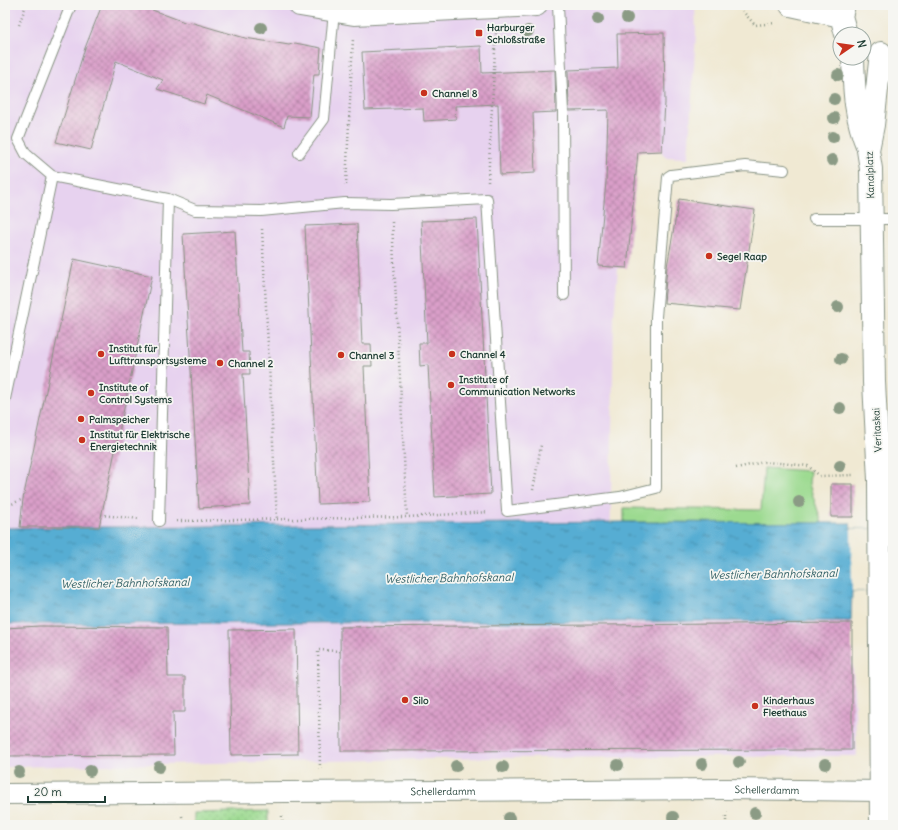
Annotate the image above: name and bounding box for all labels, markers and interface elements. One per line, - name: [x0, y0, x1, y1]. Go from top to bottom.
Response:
- place label: Harburger Schloßstraße: [487, 21, 546, 46]
- north arrow: [832, 26, 872, 66]
- marker: Harburger Schloßstraße: [474, 28, 484, 38]
- text: N: [854, 38, 869, 49]
- place label: Channel 8: [432, 87, 478, 100]
- marker: Channel 8: [419, 88, 429, 98]
- street label: Kanalplatz: [863, 151, 877, 199]
- place label: Segel Raap: [717, 250, 767, 263]
- marker: Segel Raap: [704, 251, 714, 261]
- place label: Institut für Lufttransportsysteme: [109, 342, 207, 367]
- place label: Channel 4: [460, 348, 506, 361]
- marker: Institut für Lufttransportsysteme: [96, 349, 106, 359]
- place label: Channel 3: [349, 349, 395, 362]
- marker: Channel 4: [447, 349, 457, 359]
- marker: Channel 3: [336, 350, 346, 360]
- place label: Channel 2: [228, 357, 274, 370]
- marker: Channel 2: [215, 358, 225, 368]
- place label: Institute of Communication Networks: [459, 373, 576, 398]
- marker: Institute of Communication Networks: [446, 380, 456, 390]
- place label: Institute of Control Systems: [99, 381, 173, 406]
- marker: Institute of Control Systems: [86, 388, 96, 398]
- street label: Veritaskai: [869, 408, 885, 452]
- place label: Palmspeicher: [89, 413, 151, 426]
- marker: Palmspeicher: [76, 414, 86, 424]
- place label: Institut für Elektrische Energietechnik: [90, 428, 190, 453]
- marker: Institut für Elektrische Energietechnik: [77, 435, 87, 445]
- water label: Westlicher Bahnhofskanal: [709, 566, 839, 582]
- water label: Westlicher Bahnhofskanal: [385, 570, 515, 586]
- water label: Westlicher Bahnhofskanal: [61, 575, 191, 591]
- place label: Silo: [413, 694, 429, 707]
- place label: Kinderhaus Fleethaus: [763, 694, 815, 719]
- marker: Silo: [400, 695, 410, 705]
- marker: Kinderhaus Fleethaus: [750, 701, 760, 711]
- scale bar: [28, 778, 105, 804]
- street label: Schellerdamm: [734, 783, 800, 796]
- text: 20 m: [34, 784, 62, 799]
- street label: Schellerdamm: [411, 784, 476, 798]

